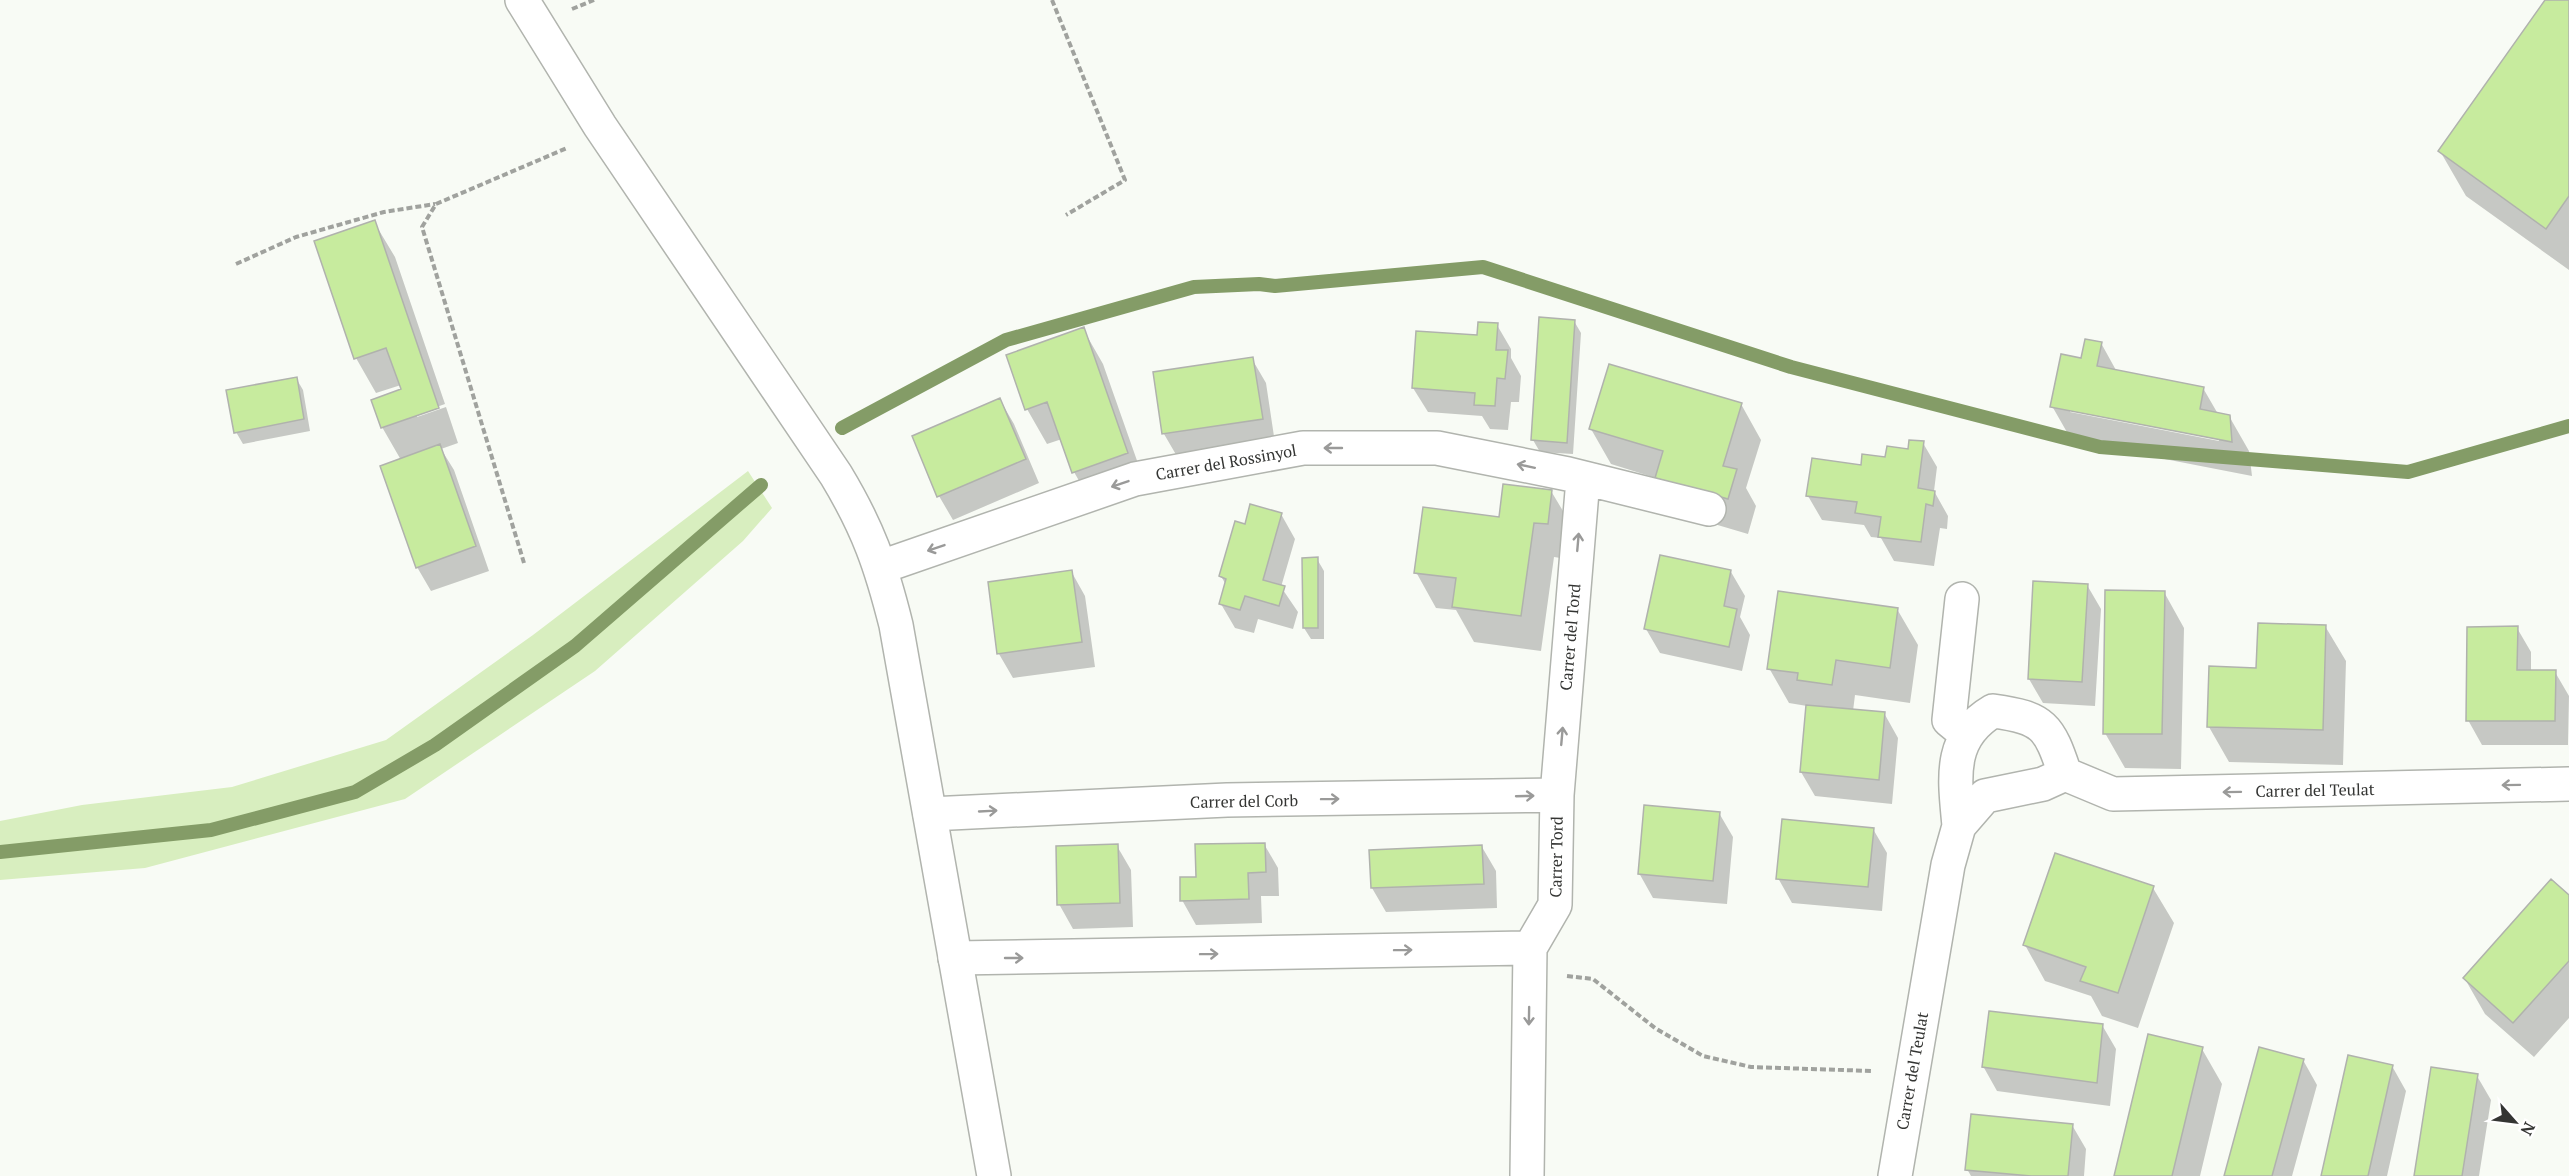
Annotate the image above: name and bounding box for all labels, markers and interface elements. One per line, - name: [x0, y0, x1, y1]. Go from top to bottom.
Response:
- street label: Carrer del Rossinyol: [1154, 439, 1298, 485]
- one-way arrow: [1323, 442, 1343, 454]
- one-way arrow: [1516, 460, 1536, 471]
- one-way arrow: [1111, 479, 1130, 490]
- one-way arrow: [1573, 533, 1584, 552]
- one-way arrow: [927, 543, 946, 554]
- street label: Carrer del Tord: [1554, 583, 1586, 691]
- one-way arrow: [1557, 727, 1568, 747]
- street label: Carrer del Teulat: [2255, 778, 2375, 802]
- one-way arrow: [2501, 779, 2521, 791]
- one-way arrow: [2222, 786, 2242, 797]
- street label: Carrer del Corb: [1190, 789, 1298, 813]
- one-way arrow: [1515, 790, 1535, 802]
- one-way arrow: [1320, 793, 1340, 805]
- one-way arrow: [978, 805, 998, 816]
- street label: Carrer Tord: [1544, 816, 1568, 898]
- one-way arrow: [1393, 944, 1413, 956]
- one-way arrow: [1198, 948, 1218, 960]
- one-way arrow: [1003, 952, 1023, 963]
- one-way arrow: [1523, 1006, 1535, 1026]
- street label: Carrer del Teulat: [1891, 1010, 1933, 1132]
- north arrow: [2485, 1092, 2545, 1152]
- text: N: [2516, 1119, 2541, 1140]

